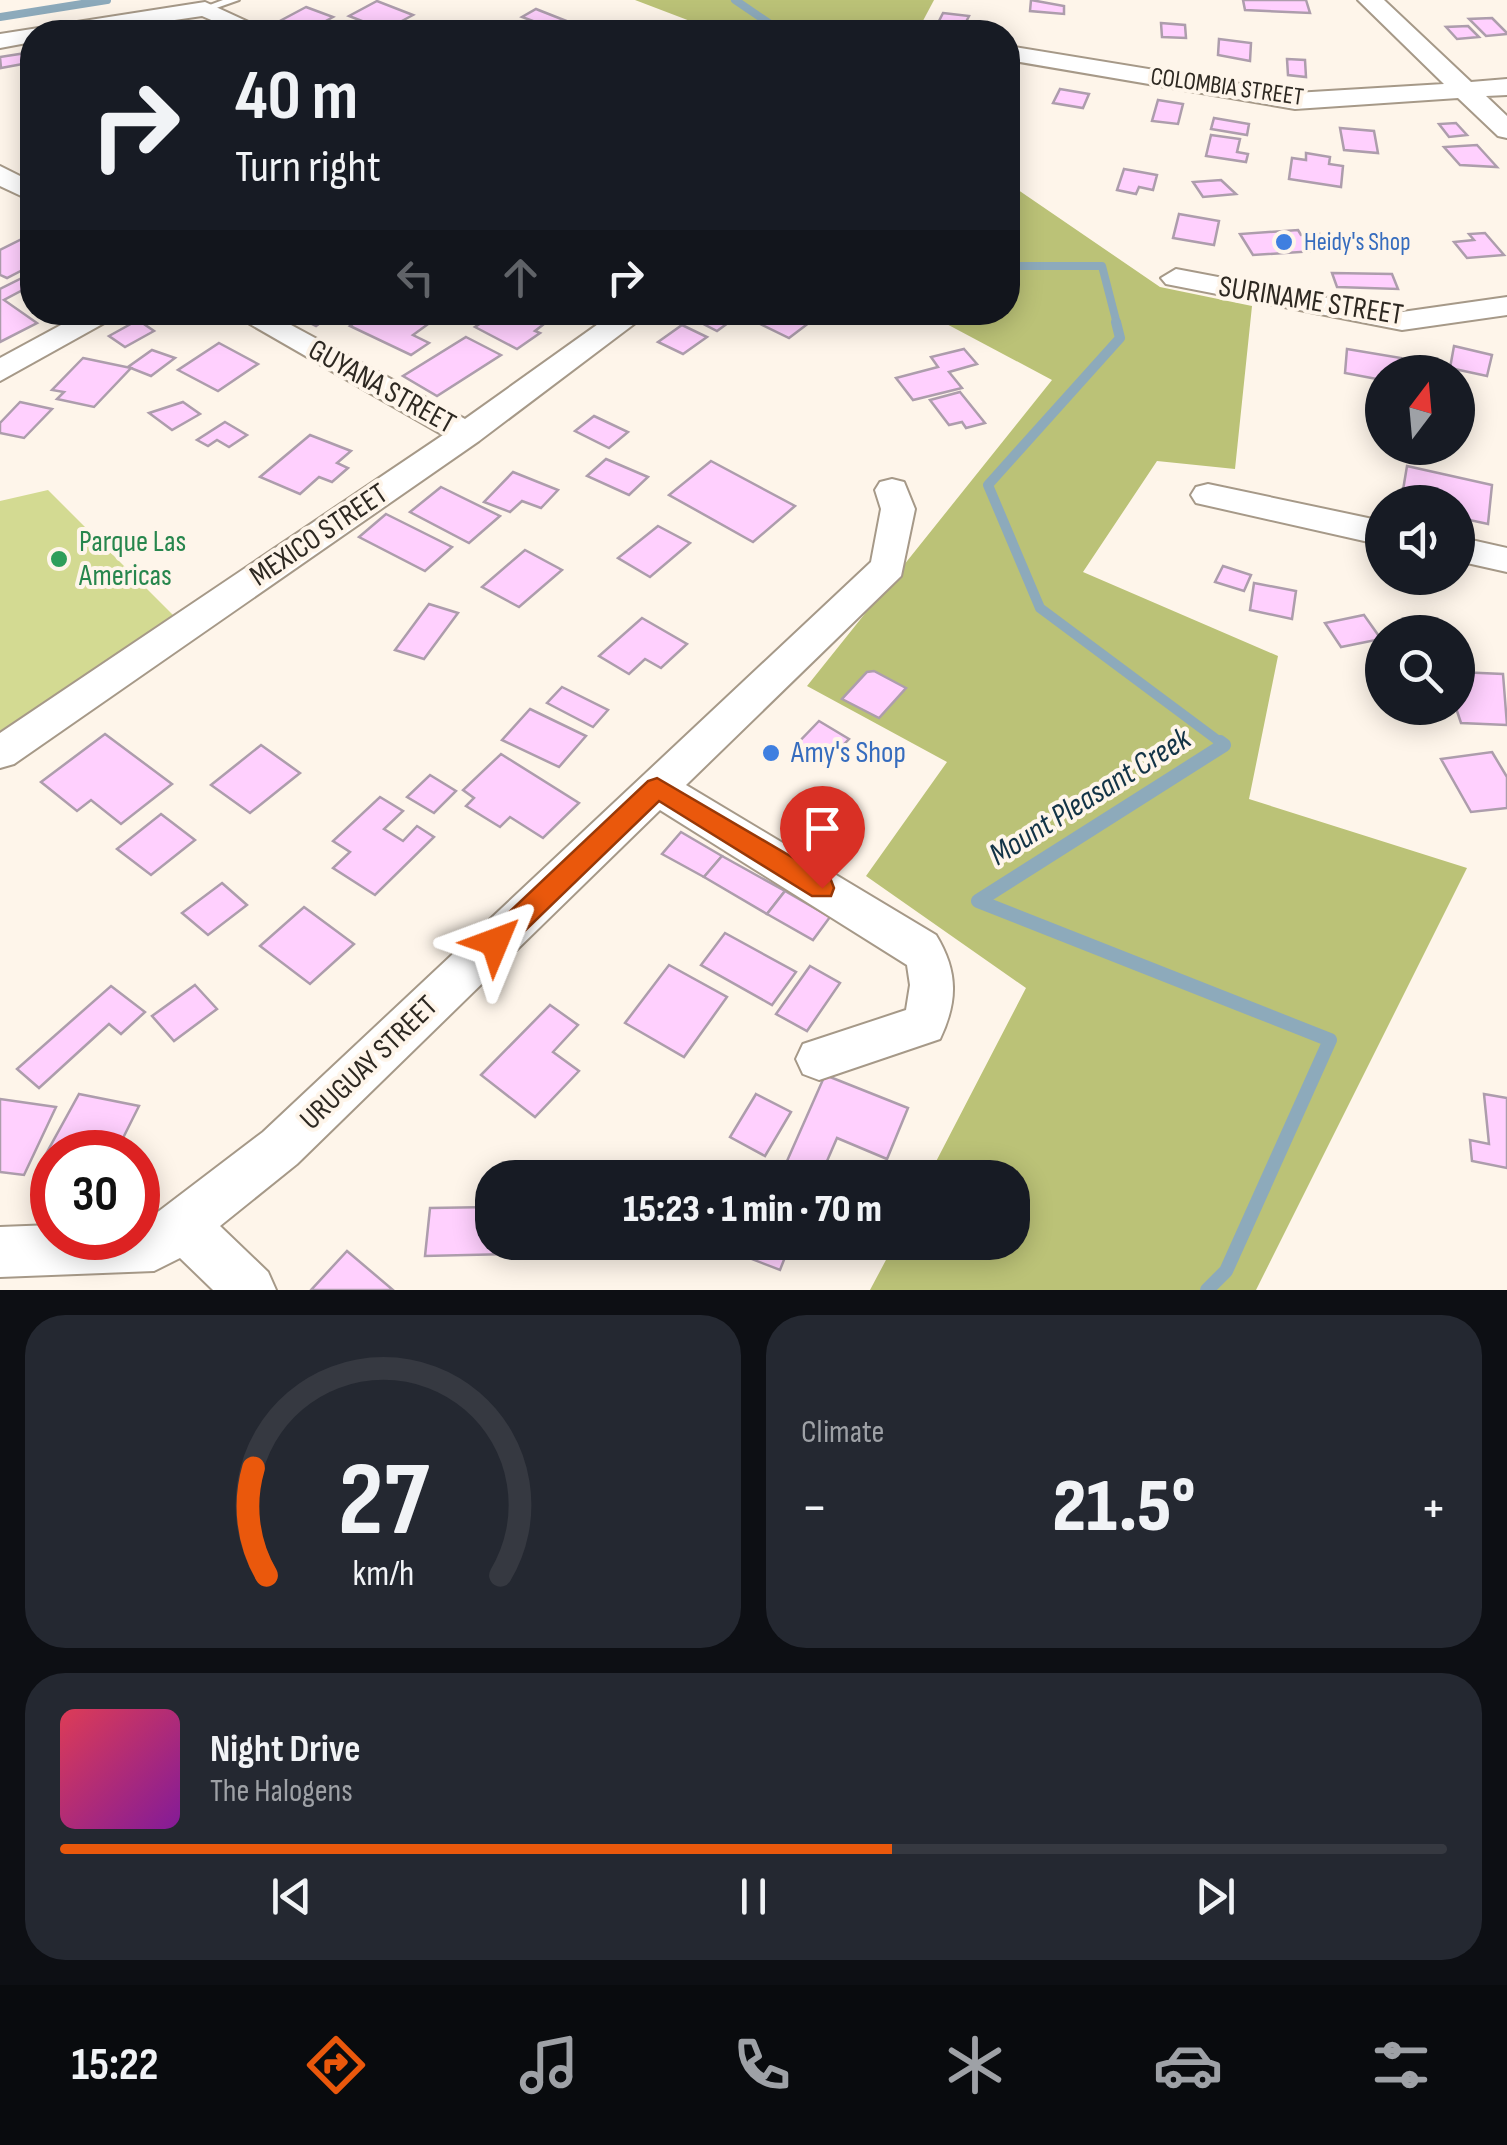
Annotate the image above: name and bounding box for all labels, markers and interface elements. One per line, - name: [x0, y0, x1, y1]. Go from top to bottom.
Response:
- text: 40 m: [235, 55, 358, 139]
- icon: right: [70, 60, 200, 190]
- street label: COLOMBIA STREET: [1149, 61, 1305, 113]
- text: Turn right: [235, 140, 381, 195]
- place label: Heidy's Shop: [1304, 227, 1410, 258]
- marker: Heidy's Shop: [1273, 231, 1295, 253]
- icon: left: [388, 250, 443, 305]
- icon: ahead: [493, 250, 548, 305]
- icon: right: [598, 250, 653, 305]
- street label: SURINAME STREET: [1216, 269, 1406, 333]
- street label: GUYANA STREET: [302, 332, 462, 442]
- north arrow: [1365, 355, 1475, 465]
- map controls: [1365, 355, 1475, 725]
- street label: MEXICO STREET: [243, 476, 395, 594]
- button: sound: [1365, 485, 1475, 595]
- place label: Parque Las Americas: [78, 524, 186, 594]
- marker: Parque Las Americas: [48, 548, 70, 570]
- button: search: [1365, 615, 1475, 725]
- water label: Mount Pleasant Creek: [982, 719, 1199, 875]
- place label: Amy's Shop: [790, 735, 906, 771]
- marker: Amy's Shop: [760, 742, 782, 764]
- pin: [780, 786, 865, 889]
- icon: arrive: [795, 801, 850, 856]
- position arrow: [443, 890, 547, 994]
- street label: URUGUAY STREET: [293, 988, 445, 1138]
- speed limit sign: 30: [30, 1130, 160, 1260]
- text: 15:23 · 1 min · 70 m: [623, 1187, 882, 1232]
- text: Climate: [801, 1413, 884, 1452]
- text: 27: [338, 1439, 429, 1564]
- text: 21.5°: [1053, 1462, 1195, 1553]
- text: −: [801, 1475, 828, 1542]
- text: +: [1420, 1475, 1447, 1542]
- text: km/h: [352, 1553, 414, 1596]
- text: Night Drive: [210, 1727, 361, 1772]
- text: The Halogens: [210, 1772, 353, 1811]
- icon: previous: [264, 1869, 319, 1924]
- icon: pause: [726, 1869, 781, 1924]
- icon: next: [1188, 1869, 1243, 1924]
- icon: directions: [301, 2030, 371, 2100]
- icon: music: [514, 2030, 584, 2100]
- icon: phone: [727, 2030, 797, 2100]
- icon: climate: [940, 2030, 1010, 2100]
- icon: car: [1153, 2030, 1223, 2100]
- icon: filters: [1366, 2030, 1436, 2100]
- text: 15:22: [71, 2038, 158, 2093]

